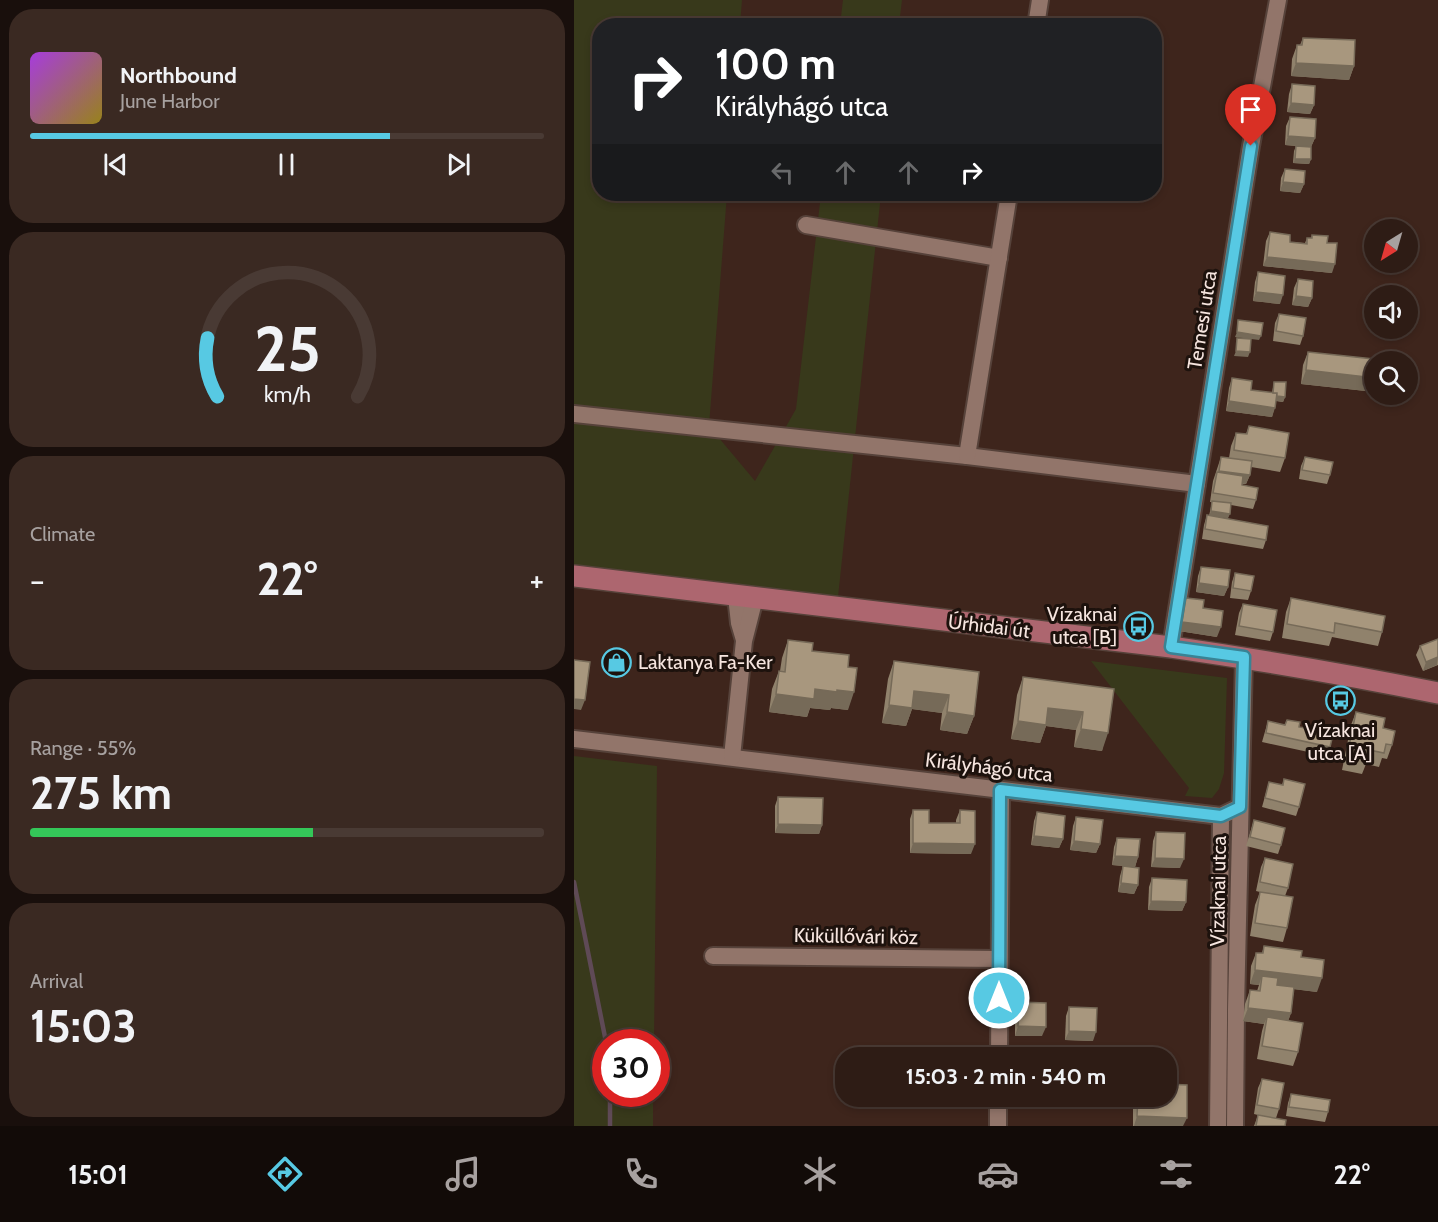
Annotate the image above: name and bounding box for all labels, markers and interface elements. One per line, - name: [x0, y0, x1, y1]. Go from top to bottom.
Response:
- text: 100 m: [715, 38, 836, 90]
- icon: right: [616, 42, 694, 120]
- text: Northbound: [120, 62, 237, 89]
- pin: [1225, 84, 1276, 146]
- text: June Harbor: [120, 89, 220, 113]
- text: Királyhágó utca: [715, 90, 888, 123]
- icon: arrive: [1234, 93, 1267, 126]
- icon: previous: [99, 148, 132, 181]
- icon: pause: [270, 148, 303, 181]
- icon: next: [442, 148, 475, 181]
- icon: left: [766, 156, 799, 189]
- icon: ahead: [829, 156, 862, 189]
- icon: ahead: [892, 156, 925, 189]
- icon: right: [955, 156, 988, 189]
- north arrow: [1364, 219, 1418, 273]
- map controls: [1364, 219, 1418, 405]
- street label: Temesi utca: [1182, 268, 1222, 371]
- button: sound: [1364, 285, 1418, 339]
- text: 25: [254, 311, 320, 387]
- button: search: [1364, 351, 1418, 405]
- text: km/h: [264, 381, 310, 407]
- text: Climate: [30, 522, 95, 546]
- text: 22°: [257, 552, 317, 606]
- text: −: [30, 560, 45, 600]
- text: +: [529, 560, 544, 600]
- place label: Vízaknai utca [B]: [1047, 602, 1117, 649]
- street label: Úrhidai út: [947, 609, 1032, 643]
- bus stop icon: Vízaknai utca [B]: [1122, 610, 1154, 642]
- shop icon: Laktanya Fa-Ker: [601, 646, 633, 678]
- place label: Laktanya Fa-Ker: [638, 650, 773, 674]
- bus stop icon: Vízaknai utca [A]: [1324, 684, 1356, 716]
- place label: Vízaknai utca [A]: [1305, 718, 1375, 765]
- text: Range · 55%: [30, 736, 136, 760]
- street label: Királyhágó utca: [924, 747, 1054, 787]
- text: 275 km: [30, 766, 172, 820]
- street label: Vízaknai utca: [1205, 835, 1231, 947]
- street label: Küküllővári köz: [794, 923, 918, 949]
- position arrow: [967, 966, 1031, 1030]
- text: Arrival: [30, 969, 83, 993]
- text: 15:03: [30, 999, 137, 1053]
- speed limit sign: 30: [592, 1029, 670, 1107]
- text: 15:03 · 2 min · 540 m: [906, 1063, 1106, 1090]
- icon: directions: [264, 1153, 306, 1195]
- icon: music: [442, 1153, 484, 1195]
- icon: phone: [620, 1153, 662, 1195]
- icon: climate: [799, 1153, 841, 1195]
- icon: car: [977, 1153, 1019, 1195]
- icon: filters: [1155, 1153, 1197, 1195]
- text: 15:01: [68, 1158, 128, 1191]
- text: 22°: [1333, 1158, 1370, 1191]

